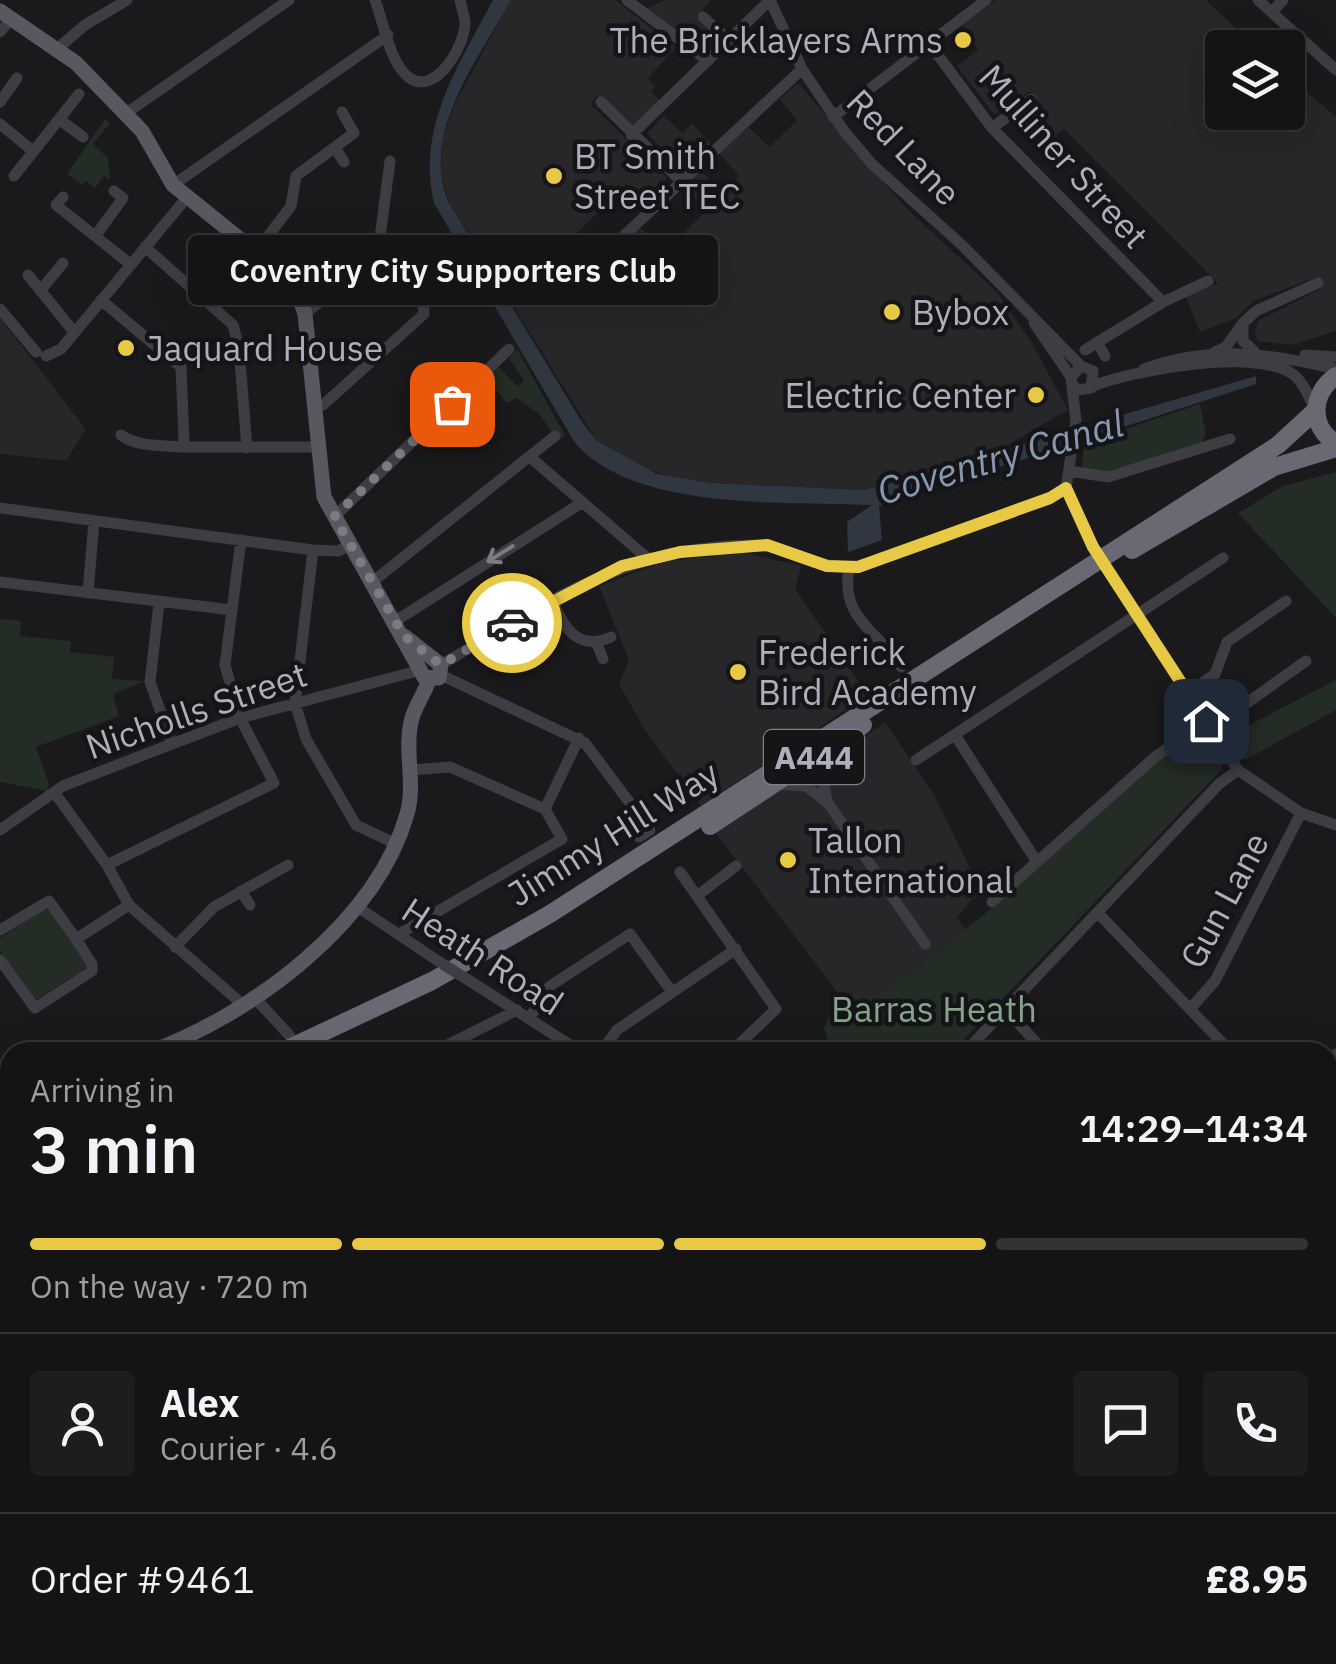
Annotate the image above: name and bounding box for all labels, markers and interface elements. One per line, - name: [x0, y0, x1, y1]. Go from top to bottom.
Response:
- place label: The Bricklayers Arms: [610, 17, 943, 63]
- marker: The Bricklayers Arms: [952, 29, 974, 51]
- map controls: [1205, 30, 1305, 130]
- button: layers: [1205, 30, 1305, 130]
- street label: Mulliner Street: [969, 54, 1159, 258]
- street label: Red Lane: [837, 79, 971, 215]
- place label: BT Smith Street TEC: [574, 133, 740, 219]
- marker: BT Smith Street TEC: [543, 165, 565, 187]
- callout: Coventry City Supporters Club: [187, 234, 717, 304]
- text: Coventry City Supporters Club: [229, 249, 677, 291]
- place label: Bybox: [912, 289, 1009, 335]
- marker: Bybox: [881, 301, 903, 323]
- place label: Jaquard House: [146, 325, 383, 371]
- marker: Jaquard House: [115, 337, 137, 359]
- pin: [410, 362, 495, 447]
- place label: Electric Center: [784, 372, 1016, 418]
- icon: bag: [425, 377, 480, 432]
- marker: Electric Center: [1025, 384, 1047, 406]
- water label: Coventry Canal: [871, 397, 1129, 515]
- one-way arrow: [486, 544, 515, 565]
- courier: [462, 573, 562, 673]
- icon: car: [485, 596, 540, 651]
- place label: Frederick Bird Academy: [758, 629, 977, 715]
- street label: Nicholls Street: [79, 651, 313, 769]
- marker: Frederick Bird Academy: [727, 661, 749, 683]
- pin: [1164, 679, 1249, 764]
- icon: home: [1179, 694, 1234, 749]
- road number: A444: [764, 730, 864, 784]
- street label: Jimmy Hill Way: [499, 750, 727, 916]
- place label: Tallon International: [808, 817, 1013, 903]
- street label: Gun Lane: [1169, 824, 1279, 976]
- marker: Tallon International: [777, 849, 799, 871]
- street label: Heath Road: [394, 887, 572, 1025]
- park label: Barras Heath: [831, 986, 1037, 1032]
- text: Arriving in: [30, 1069, 175, 1111]
- text: 14:29–14:34: [1079, 1103, 1308, 1152]
- text: 3 min: [30, 1106, 198, 1191]
- text: On the way · 720 m: [30, 1265, 309, 1307]
- button: person: [30, 1371, 135, 1476]
- button: chat: [1073, 1371, 1178, 1476]
- button: phone: [1203, 1371, 1308, 1476]
- text: Alex: [160, 1378, 240, 1427]
- text: Courier · 4.6: [160, 1427, 338, 1469]
- text: Order #9461: [30, 1554, 255, 1603]
- text: £8.95: [1206, 1554, 1308, 1603]

